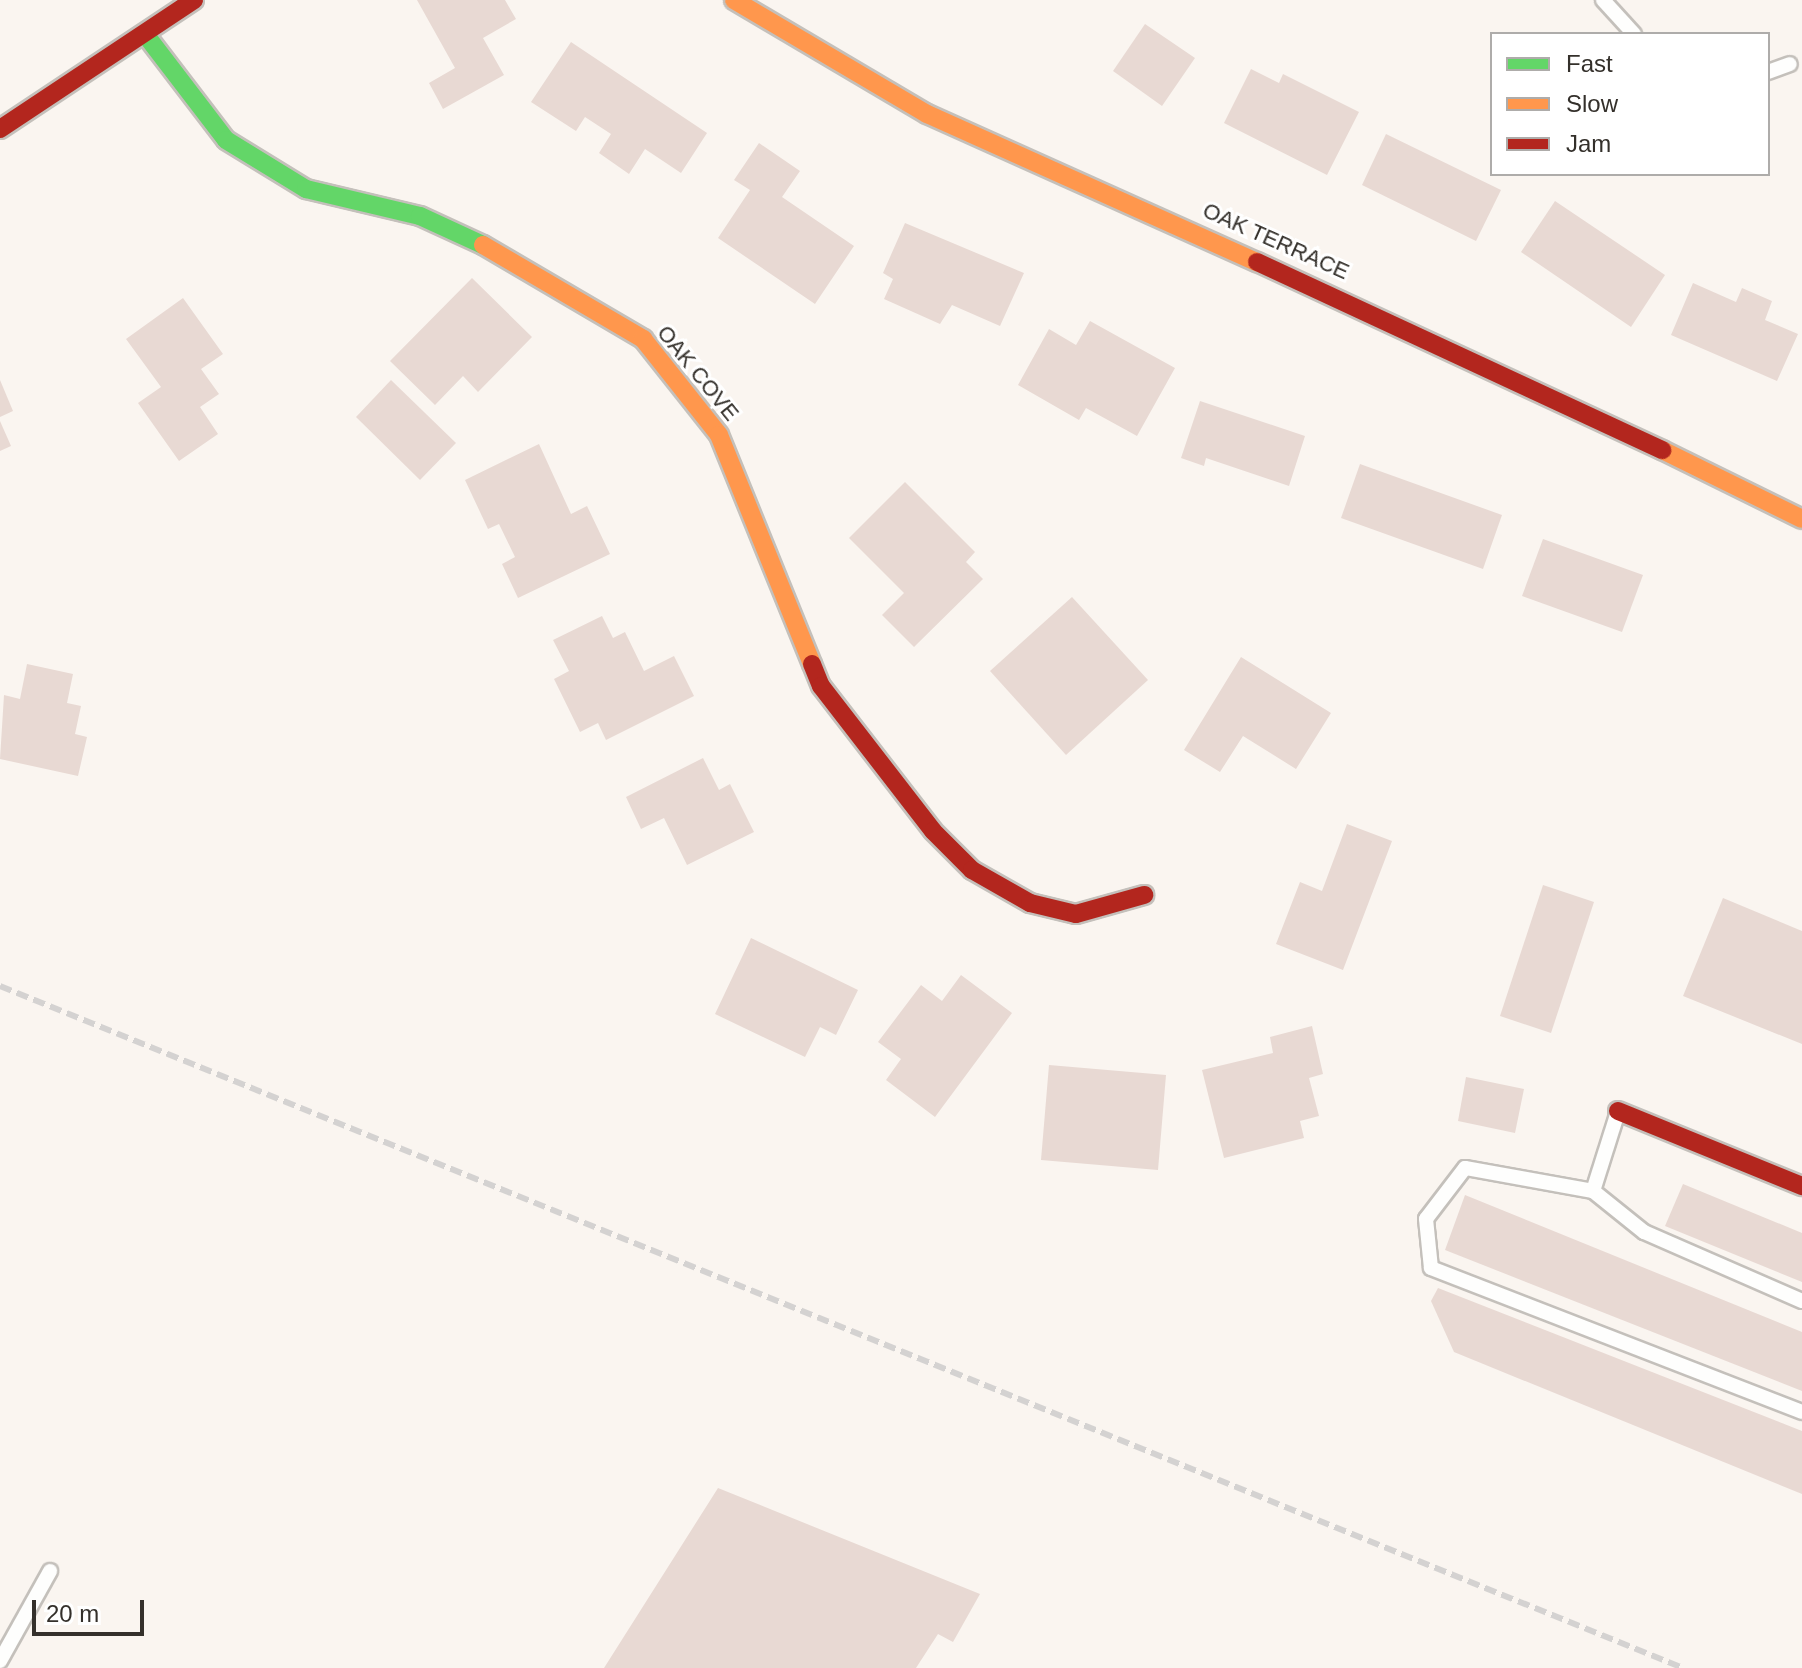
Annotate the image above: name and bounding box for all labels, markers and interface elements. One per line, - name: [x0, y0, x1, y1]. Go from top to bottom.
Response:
- legend: [1490, 32, 1770, 176]
- text: Fast: [1566, 50, 1613, 77]
- text: Slow: [1566, 90, 1618, 117]
- text: Jam: [1566, 130, 1611, 157]
- street label: OAK TERRACE: [1199, 197, 1353, 285]
- street label: OAK COVE: [652, 320, 744, 426]
- scale bar: [36, 1584, 148, 1634]
- text: 20 m: [46, 1600, 99, 1627]

